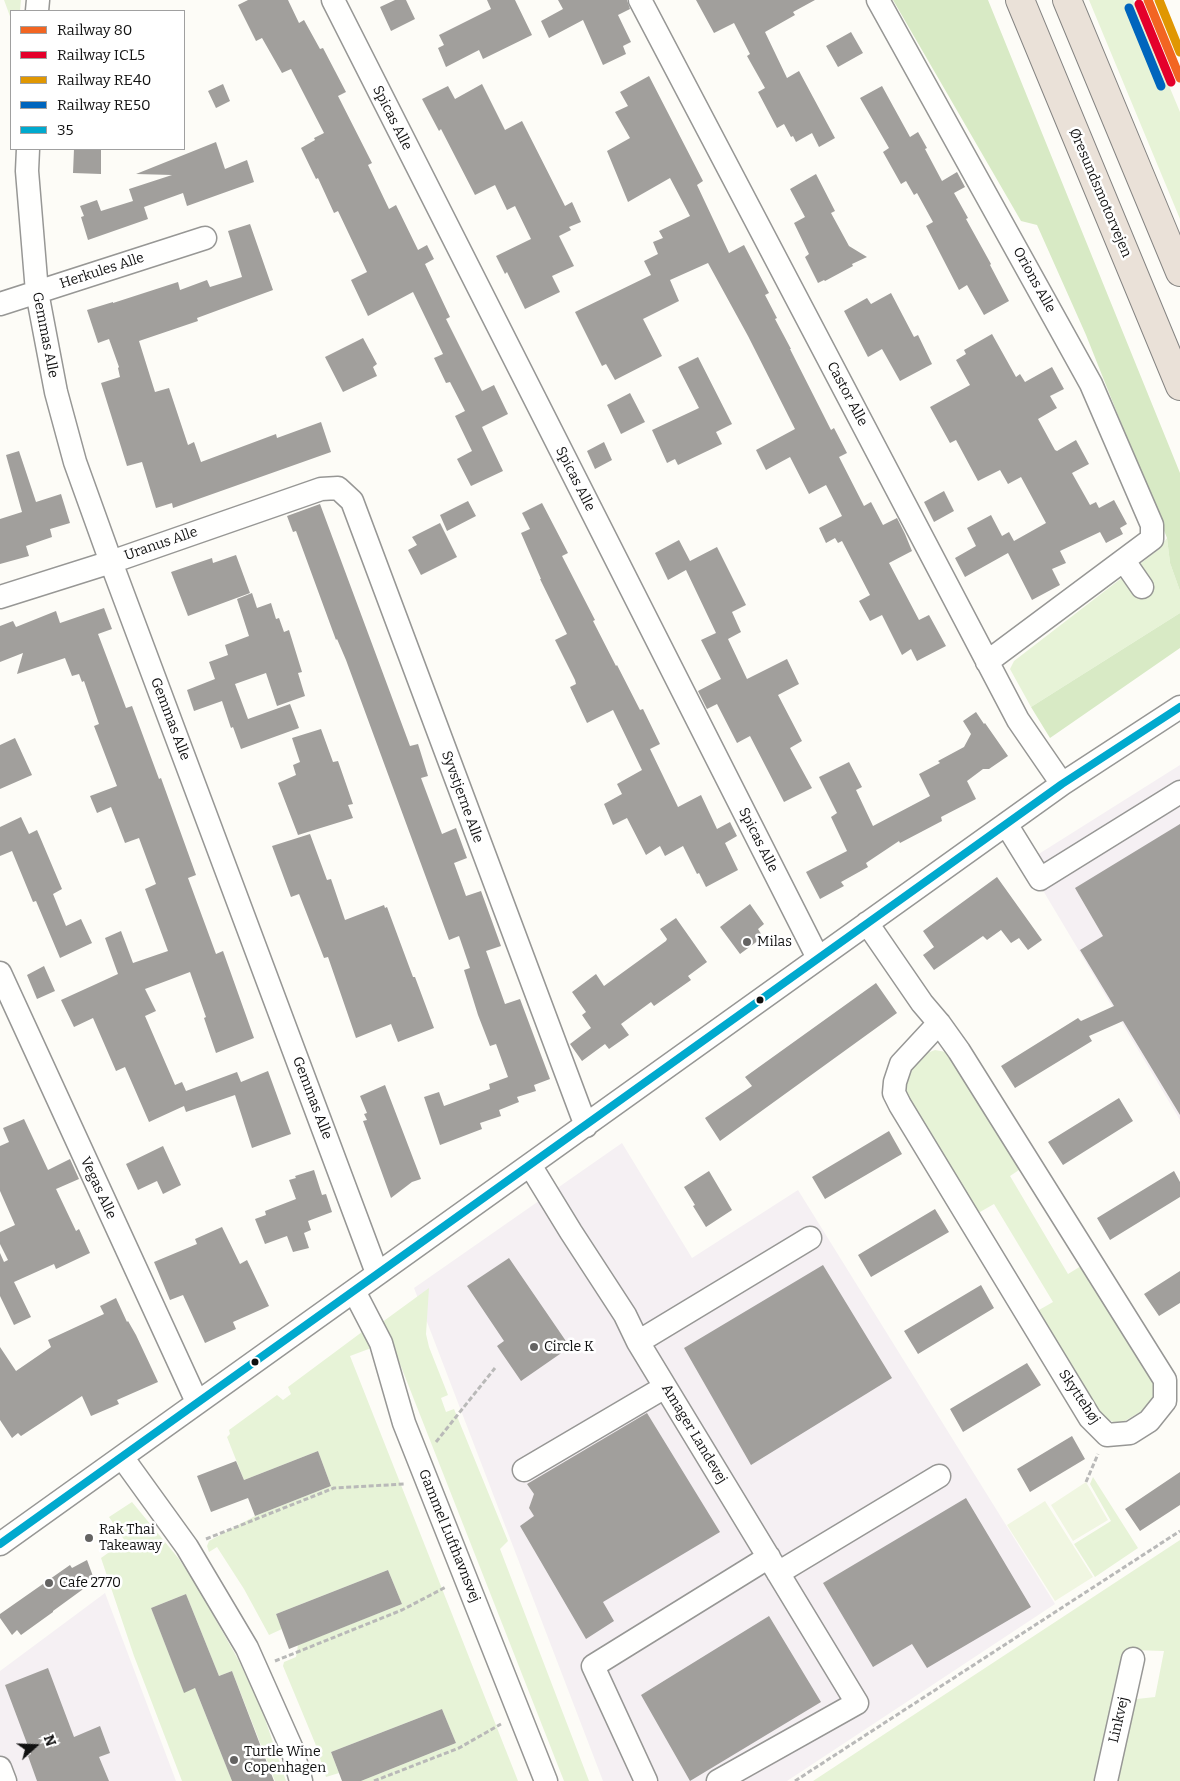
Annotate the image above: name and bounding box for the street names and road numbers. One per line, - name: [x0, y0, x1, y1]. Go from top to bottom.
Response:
- street label: Spicas Alle: [369, 83, 415, 153]
- street label: Øresundsmotorvejen: [1065, 126, 1135, 260]
- street label: Orions Alle: [1009, 244, 1059, 316]
- street label: Herkules Alle: [58, 249, 146, 293]
- street label: Gemmas Alle: [28, 291, 62, 379]
- street label: Castor Alle: [823, 359, 871, 429]
- street label: Spicas Alle: [552, 444, 598, 514]
- street label: Uranus Alle: [122, 524, 200, 564]
- street label: Gemmas Alle: [147, 675, 193, 763]
- street label: Syvstjerne Alle: [438, 749, 486, 845]
- street label: Spicas Alle: [735, 805, 781, 875]
- street label: Gemmas Alle: [289, 1054, 335, 1142]
- street label: Vegas Alle: [76, 1154, 120, 1222]
- street label: Skyttehøj: [1055, 1367, 1103, 1427]
- street label: Amager Landevej: [658, 1381, 730, 1487]
- street label: Gammel Lufthavnsvej: [415, 1467, 483, 1605]
- street label: Linkvej: [1106, 1695, 1132, 1745]

